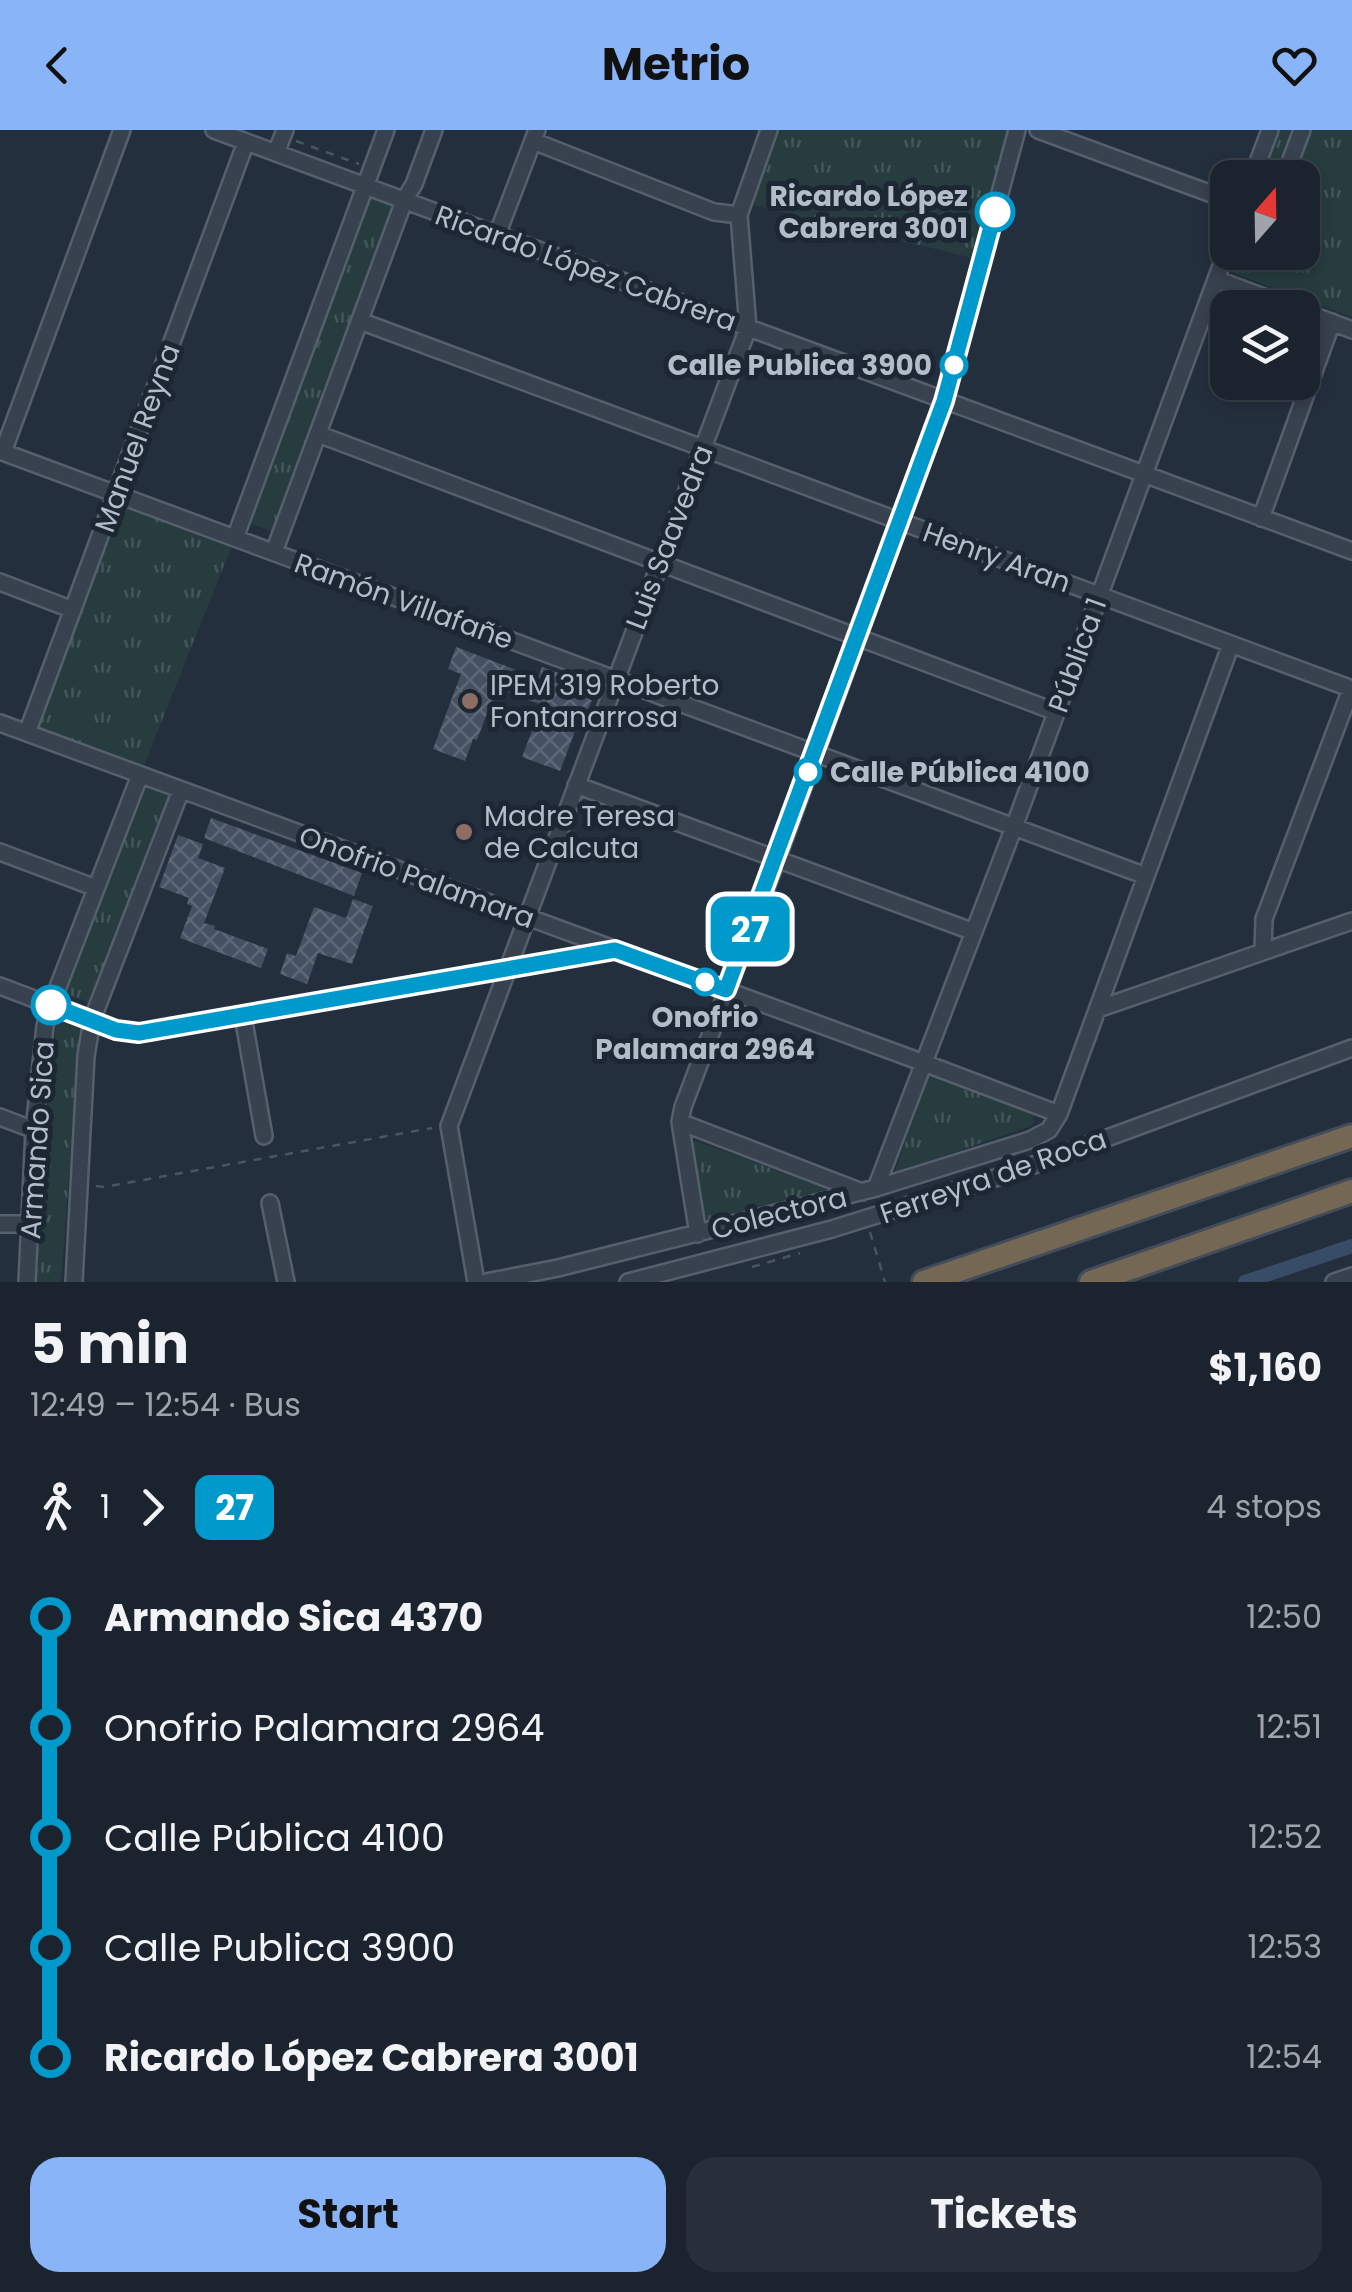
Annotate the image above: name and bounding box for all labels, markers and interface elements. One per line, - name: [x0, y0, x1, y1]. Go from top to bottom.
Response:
- text: Metrio: [602, 33, 750, 96]
- icon: back: [30, 38, 85, 93]
- icon: heart: [1267, 38, 1322, 93]
- north arrow: [1210, 160, 1320, 270]
- map controls: [1210, 160, 1320, 400]
- place label: Ricardo López Cabrera 3001: [769, 177, 968, 248]
- marker: Ricardo López Cabrera 3001: [976, 193, 1014, 231]
- street label: Ricardo López Cabrera: [430, 196, 742, 341]
- button: layers: [1210, 290, 1320, 400]
- street label: Manuel Reyna: [85, 339, 190, 538]
- place label: Calle Publica 3900: [668, 346, 932, 385]
- marker: Calle Publica 3900: [941, 352, 967, 378]
- street label: Luis Saavedra: [616, 439, 723, 635]
- street label: Henry Aran: [918, 513, 1076, 602]
- street label: Ramón Villafañe: [289, 544, 519, 659]
- street label: Pública 1: [1039, 592, 1116, 718]
- place label: IPEM 319 Roberto Fontanarrosa: [490, 666, 719, 737]
- marker: IPEM 319 Roberto Fontanarrosa: [459, 690, 481, 712]
- place label: Calle Pública 4100: [830, 753, 1090, 792]
- marker: Calle Pública 4100: [795, 759, 821, 785]
- place label: Madre Teresa de Calcuta: [484, 797, 675, 868]
- street label: Onofrio Palamara: [294, 817, 540, 938]
- marker: Madre Teresa de Calcuta: [453, 821, 475, 843]
- line badge: 27: [705, 896, 795, 962]
- text: 27: [731, 905, 769, 954]
- marker: Onofrio Palamara 2964: [692, 969, 718, 995]
- unlabelled marker: [32, 986, 70, 1024]
- place label: Onofrio Palamara 2964: [595, 998, 815, 1069]
- street label: Armando Sica: [11, 1040, 64, 1240]
- street label: Ferreyra de Roca: [875, 1119, 1112, 1233]
- street label: Colectora: [707, 1178, 851, 1249]
- text: 5 min: [30, 1305, 189, 1382]
- text: $1,160: [1209, 1341, 1322, 1394]
- text: 12:49 – 12:54 · Bus: [30, 1382, 301, 1427]
- icon: walk: [30, 1480, 85, 1535]
- icon: forward: [125, 1480, 180, 1535]
- text: 27: [215, 1483, 254, 1532]
- text: 1: [100, 1484, 110, 1529]
- text: 4 stops: [1206, 1484, 1322, 1529]
- text: Armando Sica 4370: [104, 1591, 483, 1644]
- text: 12:50: [1246, 1594, 1322, 1639]
- text: Onofrio Palamara 2964: [104, 1701, 544, 1754]
- text: 12:51: [1256, 1704, 1322, 1749]
- text: Calle Pública 4100: [104, 1811, 445, 1864]
- text: 12:52: [1248, 1814, 1322, 1859]
- text: Calle Publica 3900: [104, 1921, 455, 1974]
- text: 12:53: [1248, 1924, 1322, 1969]
- text: Ricardo López Cabrera 3001: [104, 2031, 639, 2084]
- text: 12:54: [1246, 2034, 1322, 2079]
- button: Start: [30, 2157, 666, 2272]
- button: Tickets: [686, 2157, 1322, 2272]

